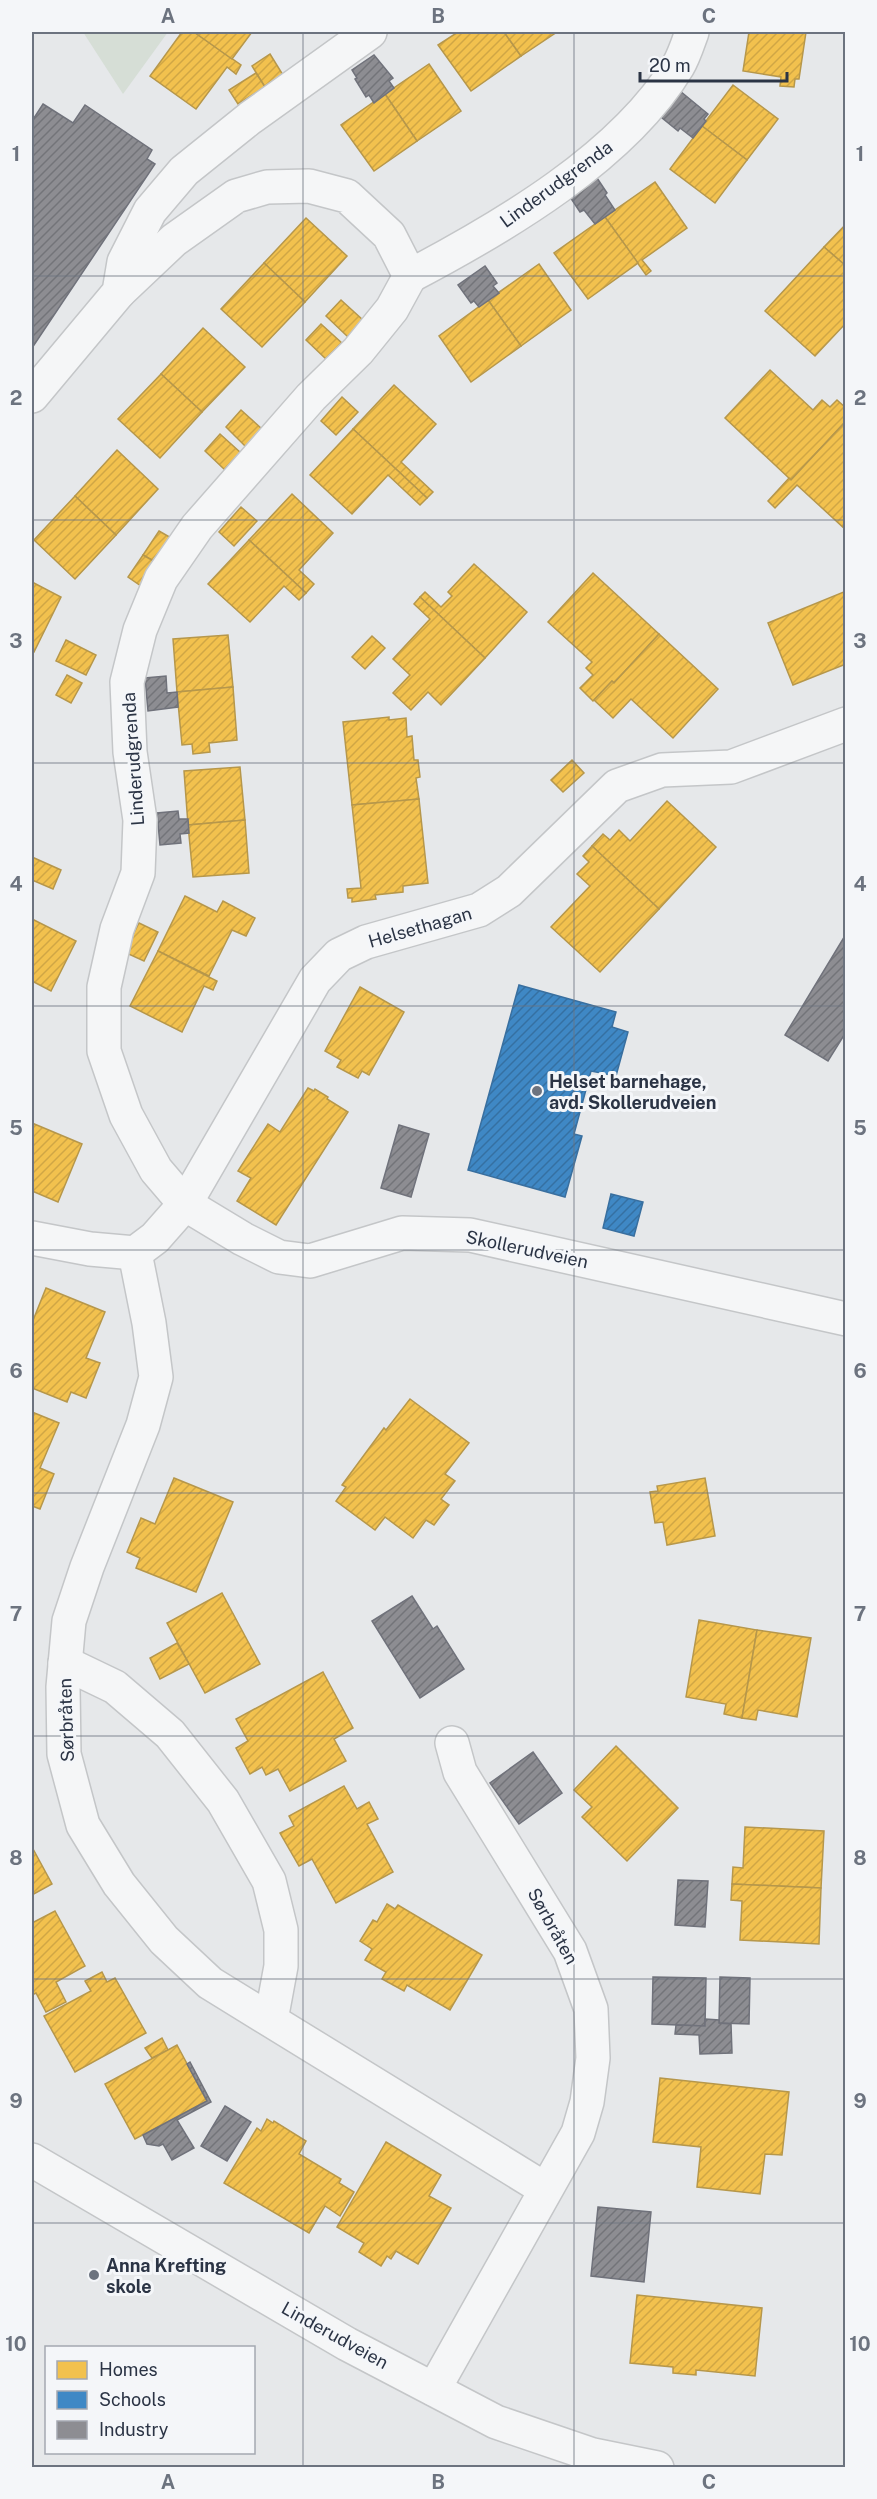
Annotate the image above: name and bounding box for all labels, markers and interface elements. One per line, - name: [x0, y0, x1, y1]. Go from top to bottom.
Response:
- text: A: [161, 4, 175, 28]
- text: B: [431, 4, 445, 28]
- text: C: [702, 4, 716, 28]
- scale bar: [640, 45, 787, 83]
- text: 20 m: [649, 55, 691, 76]
- street label: Linderudgrenda: [496, 136, 616, 232]
- text: 1: [12, 142, 20, 166]
- text: 1: [856, 142, 864, 166]
- text: 2: [10, 386, 22, 410]
- text: 2: [854, 386, 866, 410]
- text: 3: [9, 629, 23, 653]
- text: 3: [853, 629, 867, 653]
- street label: Linderudgrenda: [118, 692, 148, 826]
- text: 4: [9, 872, 23, 896]
- text: 4: [853, 872, 867, 896]
- street label: Helsethagan: [366, 902, 474, 952]
- place label: Helset barnehage, avd. Skollerudveien: [549, 1071, 716, 1113]
- marker: Helset barnehage, avd. Skollerudveien: [530, 1084, 544, 1098]
- text: 5: [9, 1116, 23, 1140]
- text: 5: [853, 1116, 867, 1140]
- street label: Skollerudveien: [464, 1226, 590, 1272]
- text: 6: [9, 1359, 23, 1383]
- text: 6: [853, 1359, 867, 1383]
- text: 7: [10, 1602, 22, 1626]
- text: 7: [854, 1602, 866, 1626]
- street label: Sørbråten: [54, 1678, 78, 1762]
- text: 8: [9, 1846, 23, 1870]
- text: 8: [853, 1846, 867, 1870]
- street label: Sørbråten: [523, 1884, 583, 1968]
- text: 9: [9, 2089, 23, 2113]
- text: 9: [853, 2089, 867, 2113]
- place label: Anna Krefting skole: [106, 2255, 226, 2297]
- marker: Anna Krefting skole: [87, 2268, 101, 2282]
- street label: Linderudveien: [278, 2297, 392, 2373]
- text: 10: [5, 2332, 27, 2356]
- text: 10: [849, 2332, 871, 2356]
- legend: [45, 2346, 255, 2454]
- text: Homes: [99, 2359, 158, 2380]
- text: Schools: [99, 2389, 166, 2410]
- text: Industry: [99, 2419, 169, 2440]
- text: A: [161, 2470, 175, 2494]
- text: B: [431, 2470, 445, 2494]
- text: C: [702, 2470, 716, 2494]

